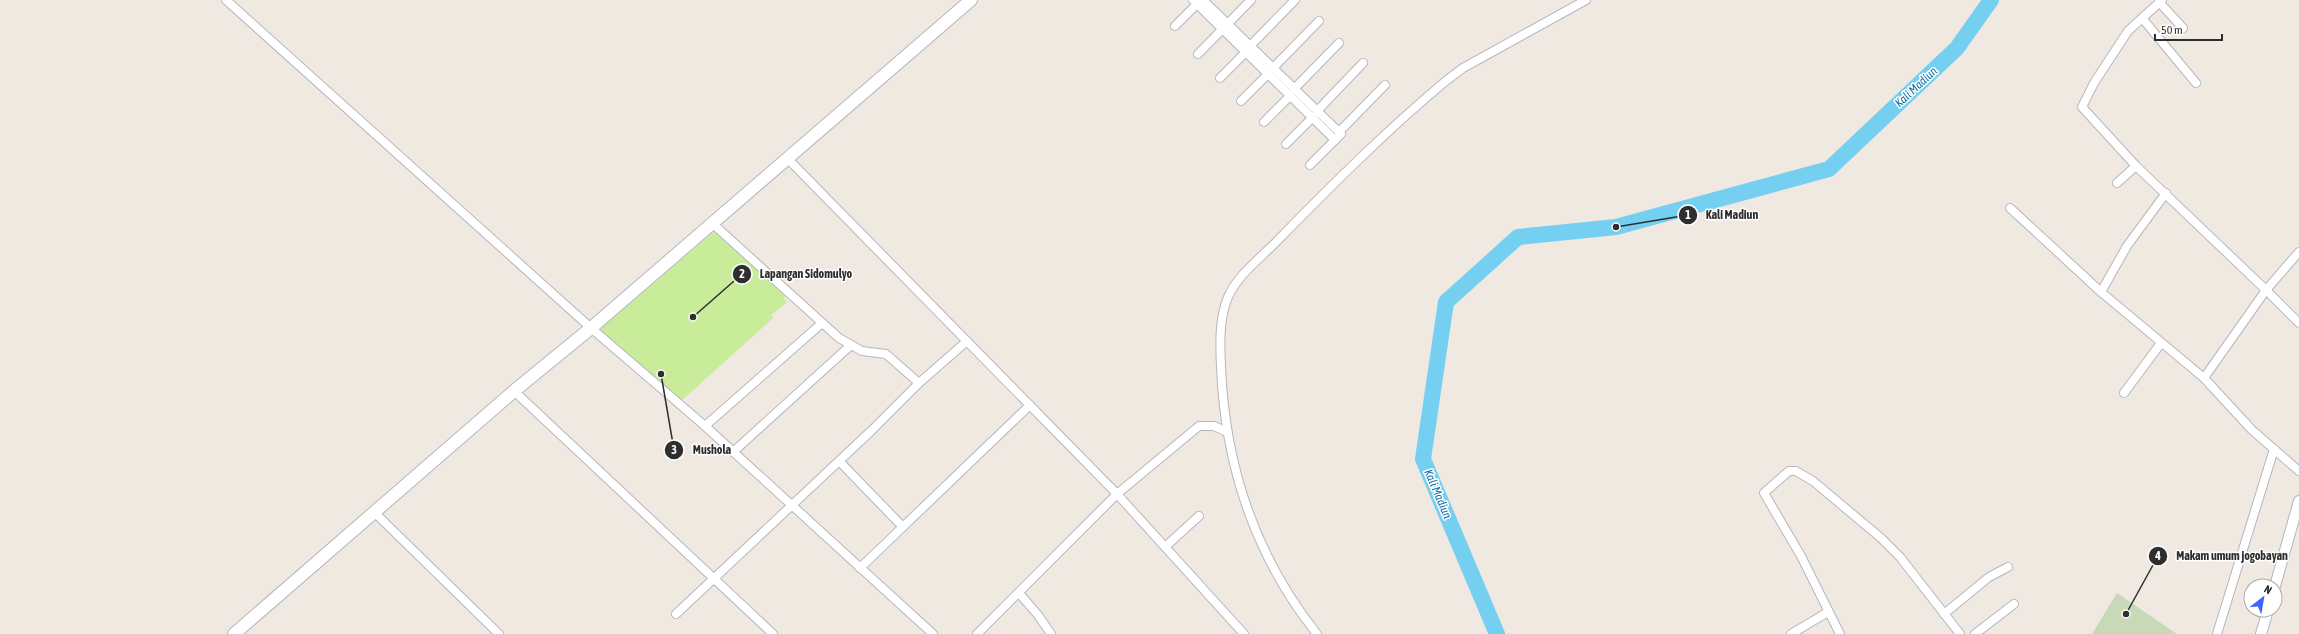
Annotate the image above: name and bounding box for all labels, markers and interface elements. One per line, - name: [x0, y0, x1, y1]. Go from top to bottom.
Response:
- scale bar: [2155, 16, 2222, 42]
- text: 50 m: [2161, 23, 2183, 37]
- water label: Kali Madiun: [1892, 64, 1940, 110]
- callout: Kali Madiun: [1678, 203, 1766, 227]
- text: 1: [1685, 208, 1691, 222]
- text: Kali Madiun: [1706, 208, 1758, 222]
- callout: Lapangan Sidomulyo: [732, 262, 860, 286]
- text: 2: [739, 267, 745, 281]
- text: Lapangan Sidomulyo: [760, 267, 853, 281]
- callout: Mushola: [664, 438, 739, 462]
- text: 3: [671, 443, 677, 457]
- text: Mushola: [693, 443, 732, 457]
- water label: Kali Madiun: [1421, 467, 1455, 521]
- callout: Makam umum jogobayan: [2148, 544, 2296, 568]
- text: 4: [2154, 549, 2161, 563]
- text: Makam umum jogobayan: [2176, 549, 2288, 563]
- north arrow: [2243, 578, 2283, 618]
- text: N: [2262, 583, 2274, 596]

